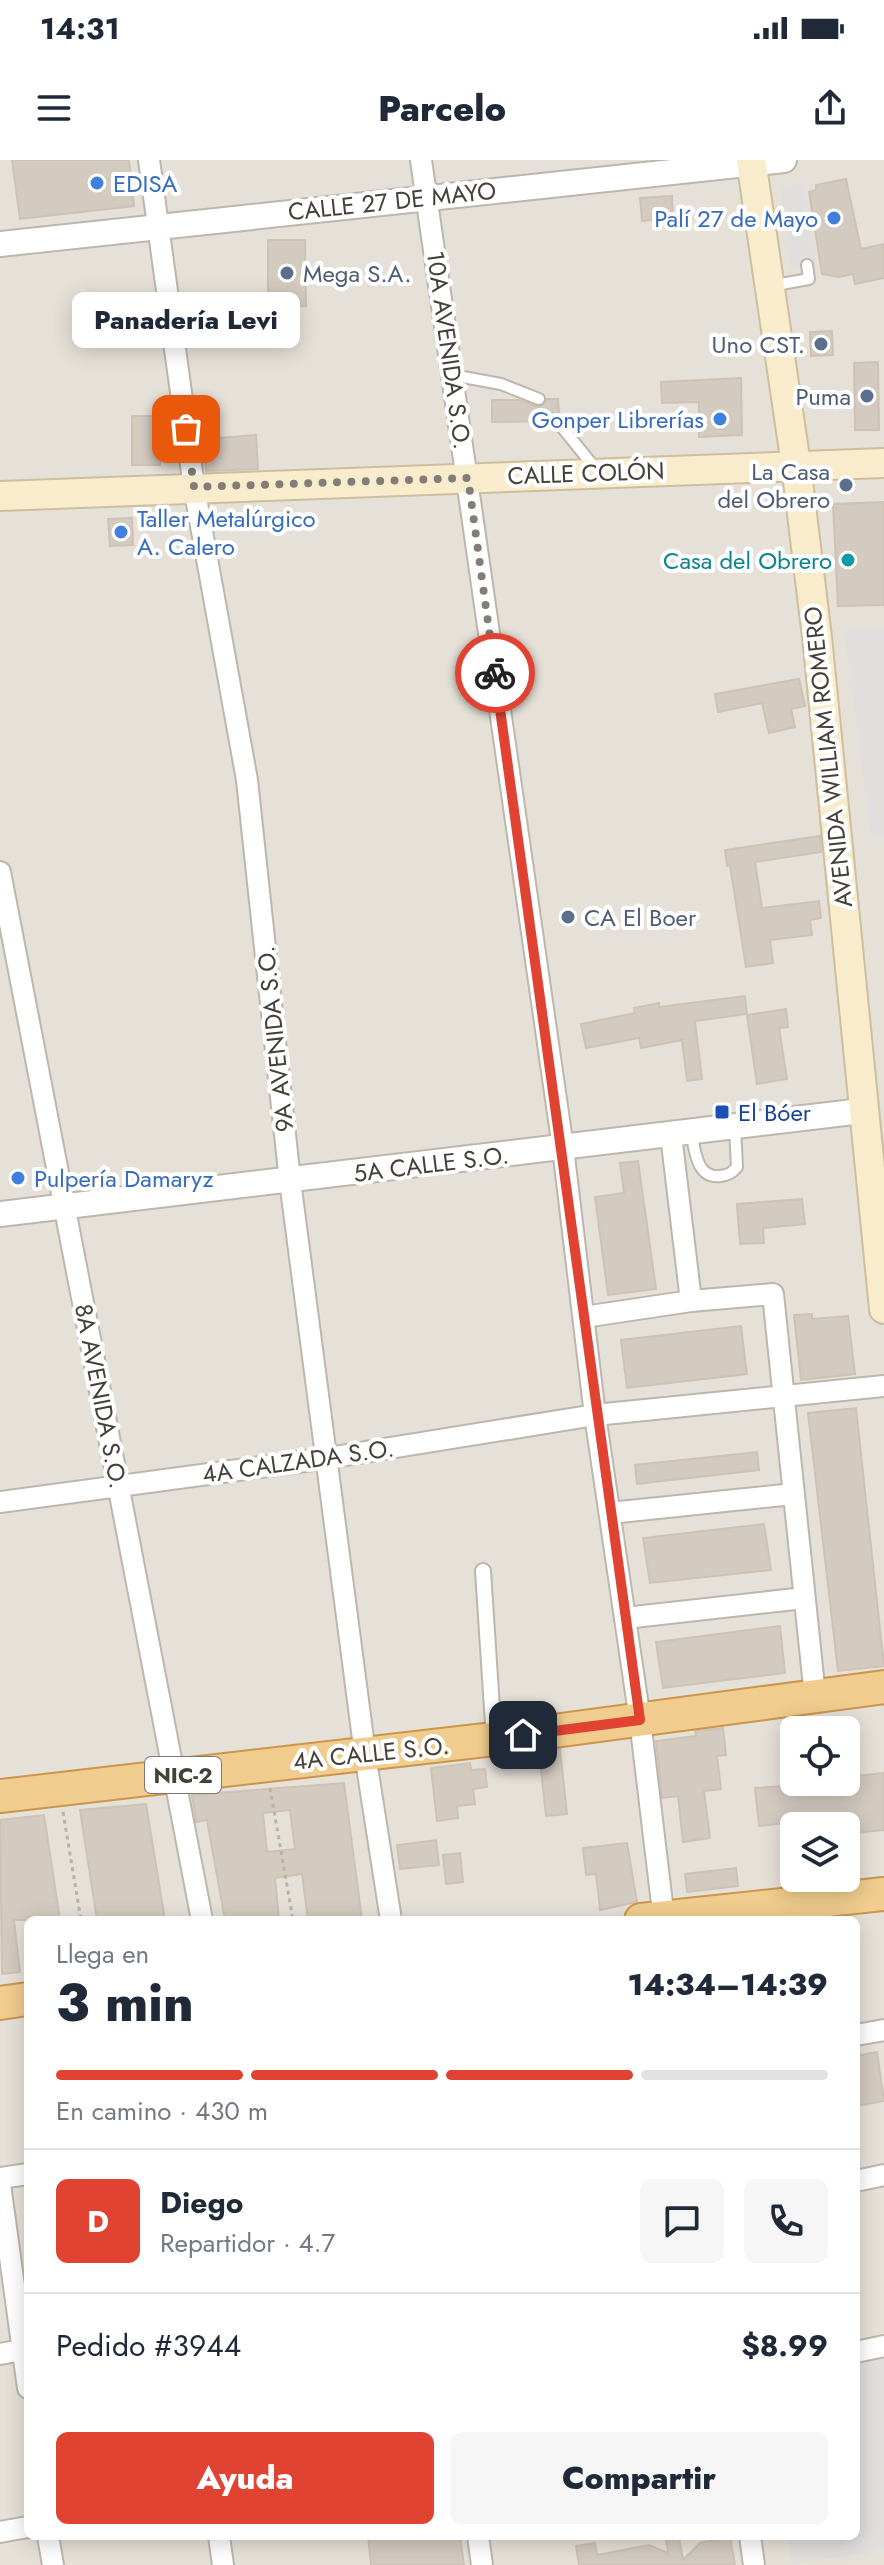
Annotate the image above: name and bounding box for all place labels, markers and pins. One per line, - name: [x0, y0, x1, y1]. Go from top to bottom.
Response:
- place label: EDISA: [113, 166, 178, 201]
- marker: EDISA: [88, 174, 106, 192]
- place label: Palí 27 de Mayo: [654, 201, 818, 236]
- marker: Palí 27 de Mayo: [825, 209, 843, 227]
- place label: Mega S.A.: [303, 256, 411, 291]
- marker: Mega S.A.: [278, 264, 296, 282]
- callout: Panadería Levi: [72, 293, 300, 349]
- place label: Uno CST.: [712, 327, 805, 362]
- marker: Uno CST.: [812, 335, 830, 353]
- place label: Puma: [795, 379, 851, 414]
- marker: Puma: [858, 387, 876, 405]
- pin: [152, 395, 220, 463]
- place label: Gonper Librerías: [532, 402, 704, 437]
- marker: Gonper Librerías: [711, 410, 729, 428]
- place label: La Casa del Obrero: [717, 454, 830, 517]
- marker: La Casa del Obrero: [837, 476, 855, 494]
- place label: Taller Metalúrgico A. Calero: [137, 501, 316, 564]
- marker: Taller Metalúrgico A. Calero: [112, 523, 130, 541]
- place label: Casa del Obrero: [663, 543, 832, 578]
- marker: Casa del Obrero: [839, 551, 857, 569]
- place label: CA El Boer: [584, 900, 697, 935]
- marker: CA El Boer: [559, 908, 577, 926]
- place label: El Bóer: [738, 1095, 812, 1130]
- marker: El Bóer: [713, 1103, 731, 1121]
- place label: Pulpería Damaryz: [34, 1161, 213, 1196]
- marker: Pulpería Damaryz: [9, 1169, 27, 1187]
- pin: [489, 1701, 557, 1769]

